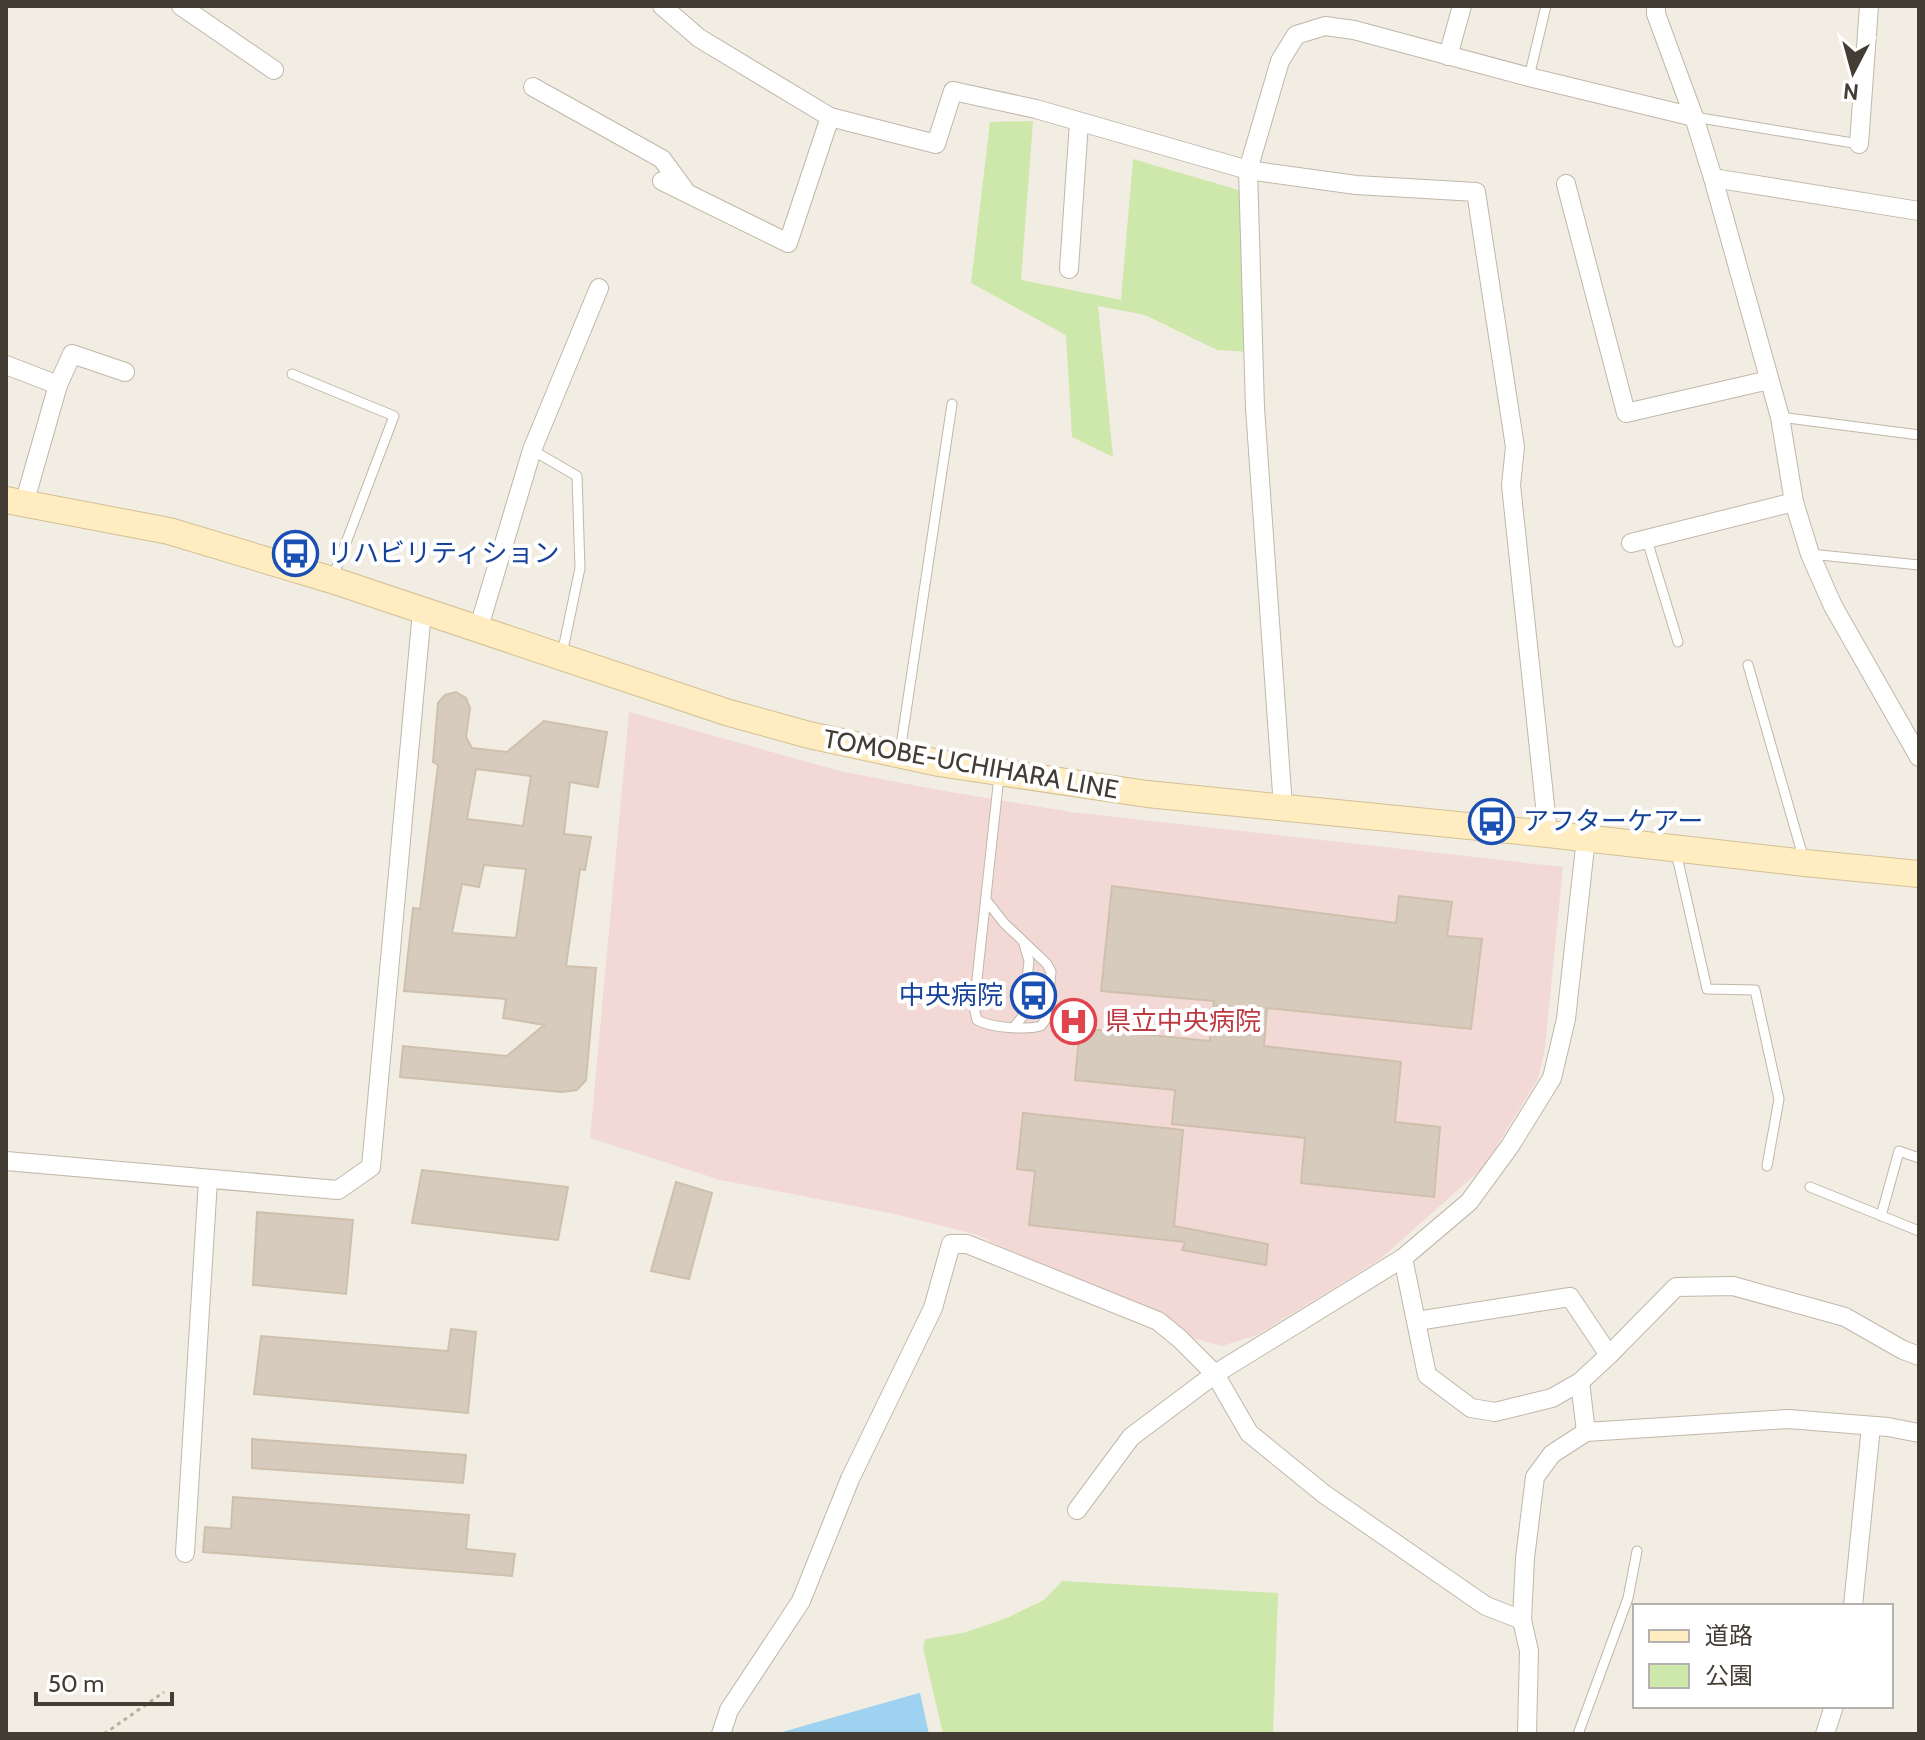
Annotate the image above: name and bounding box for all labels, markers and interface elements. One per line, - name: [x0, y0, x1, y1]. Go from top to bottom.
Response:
- north arrow: [1813, 32, 1893, 112]
- text: N: [1842, 77, 1860, 106]
- bus stop icon: リハビリティション: [272, 529, 320, 577]
- place label: リハビリティション: [327, 537, 559, 569]
- street label: TOMOBE-UCHIHARA LINE: [821, 722, 1121, 806]
- bus stop icon: アフターケアー: [1468, 797, 1516, 845]
- place label: アフターケアー: [1523, 805, 1703, 837]
- bus stop icon: 中央病院: [1010, 971, 1058, 1019]
- place label: 中央病院: [899, 979, 1003, 1011]
- hospital icon: 県立中央病院: [1050, 997, 1098, 1045]
- place label: 県立中央病院: [1105, 1005, 1261, 1037]
- legend: [1633, 1604, 1893, 1708]
- text: 道路: [1705, 1621, 1753, 1650]
- scale bar: [36, 1656, 172, 1706]
- text: 公園: [1705, 1661, 1753, 1690]
- text: 50 m: [48, 1669, 104, 1698]

